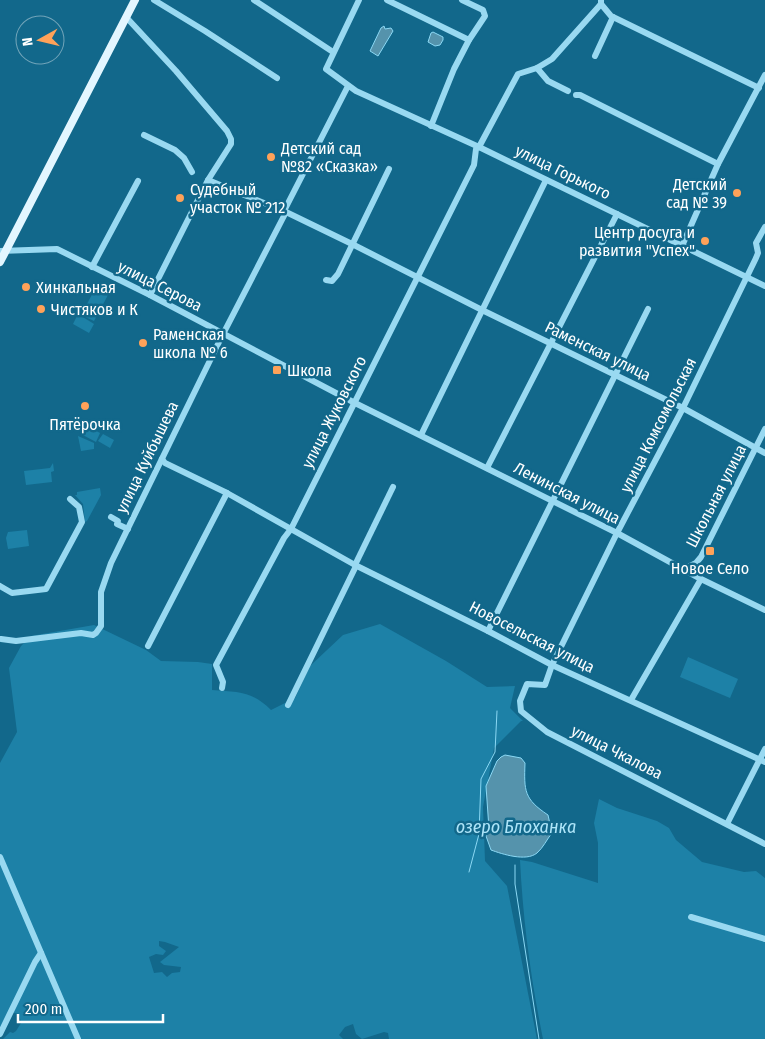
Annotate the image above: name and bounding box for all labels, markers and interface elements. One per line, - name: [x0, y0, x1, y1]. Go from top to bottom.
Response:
- north arrow: [15, 15, 65, 65]
- text: N: [19, 36, 37, 47]
- place label: Детский сад №82 «Сказка»: [280, 139, 378, 176]
- street label: улица Горького: [512, 141, 614, 203]
- marker: Детский сад №82 «Сказка»: [265, 151, 277, 163]
- place label: Детский сад № 39: [666, 175, 727, 212]
- place label: Судебный участок № 212: [190, 180, 285, 217]
- marker: Детский сад № 39: [731, 187, 743, 199]
- marker: Судебный участок № 212: [174, 192, 186, 204]
- place label: Центр досуга и развития "Успех": [579, 223, 695, 260]
- marker: Центр досуга и развития "Успех": [699, 235, 711, 247]
- street label: улица Серова: [115, 257, 206, 315]
- place label: Хинкальная: [36, 278, 116, 297]
- marker: Хинкальная: [20, 281, 32, 293]
- place label: Чистяков и К: [51, 300, 138, 319]
- marker: Чистяков и К: [35, 303, 47, 315]
- street label: Раменская улица: [542, 317, 654, 385]
- place label: Раменская школа № 6: [153, 325, 228, 362]
- marker: Раменская школа № 6: [137, 337, 149, 349]
- street label: улица Жуковского: [298, 353, 370, 471]
- street label: улица Комсомольская: [616, 354, 700, 496]
- place label: Школа: [287, 361, 332, 380]
- marker: Школа: [271, 364, 283, 376]
- street label: улица Куйбышева: [112, 398, 182, 516]
- marker: Пятёрочка: [79, 400, 91, 412]
- place label: Пятёрочка: [49, 415, 121, 434]
- street label: Школьная улица: [682, 441, 750, 550]
- street label: Ленинская улица: [511, 458, 623, 528]
- marker: Новое Село: [704, 545, 716, 557]
- place label: Новое Село: [671, 559, 749, 578]
- street label: Новосельская улица: [466, 597, 598, 677]
- street label: улица Чкалова: [568, 721, 666, 783]
- water label: озеро Блоханка: [456, 816, 576, 838]
- scale bar: [18, 992, 162, 1024]
- text: 200 m: [25, 1000, 62, 1018]

